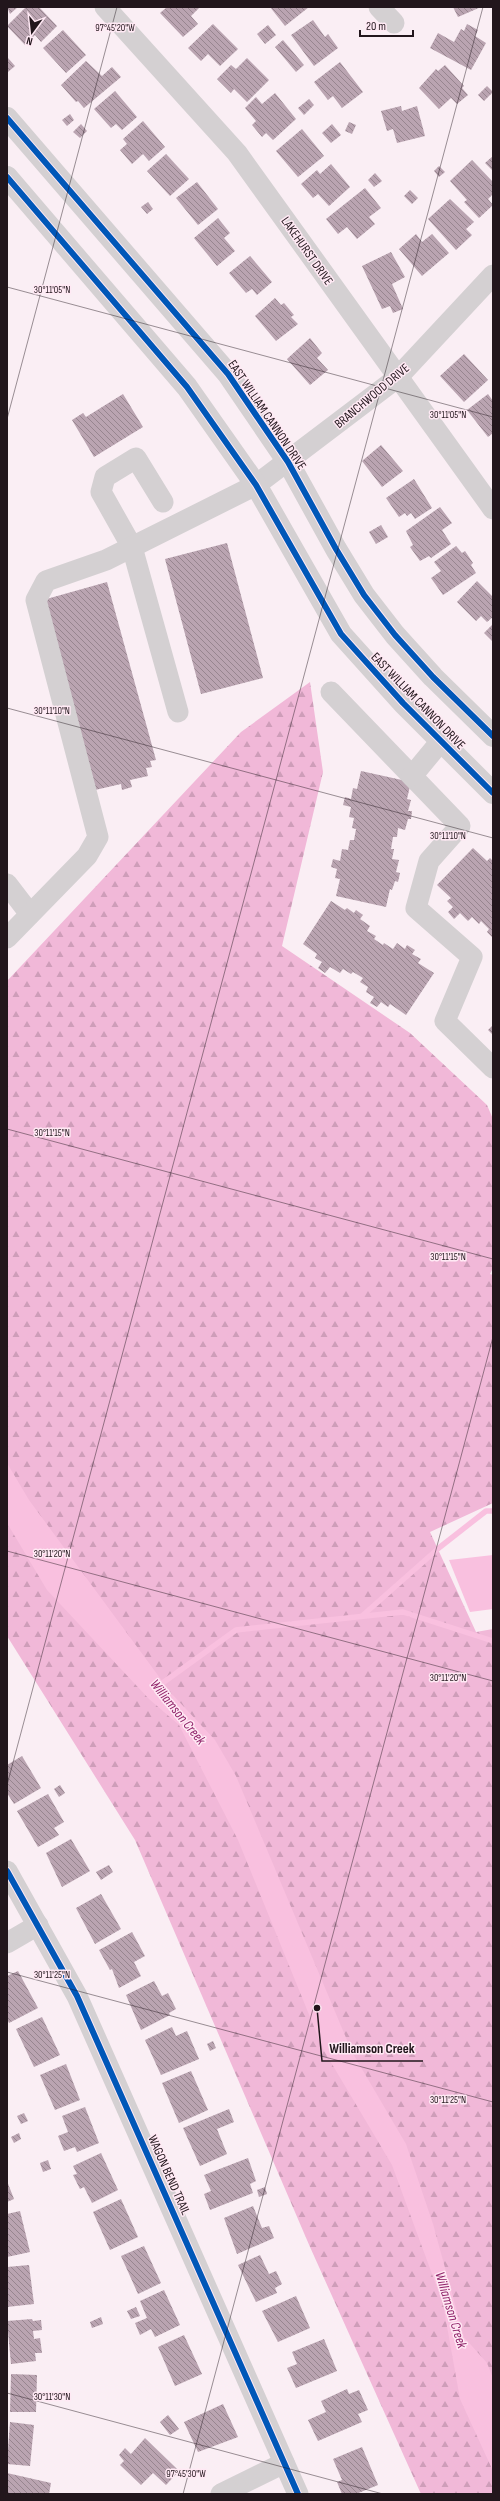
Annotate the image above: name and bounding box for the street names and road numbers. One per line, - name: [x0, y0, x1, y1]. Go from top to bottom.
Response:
- street label: LAKEHURST DRIVE: [278, 214, 336, 288]
- street label: EAST WILLIAM CANNON DRIVE: [224, 357, 310, 473]
- street label: BRANCHWOOD DRIVE: [331, 360, 413, 432]
- street label: EAST WILLIAM CANNON DRIVE: [368, 649, 468, 753]
- street label: WAGON BEND TRAIL: [144, 2133, 194, 2218]

